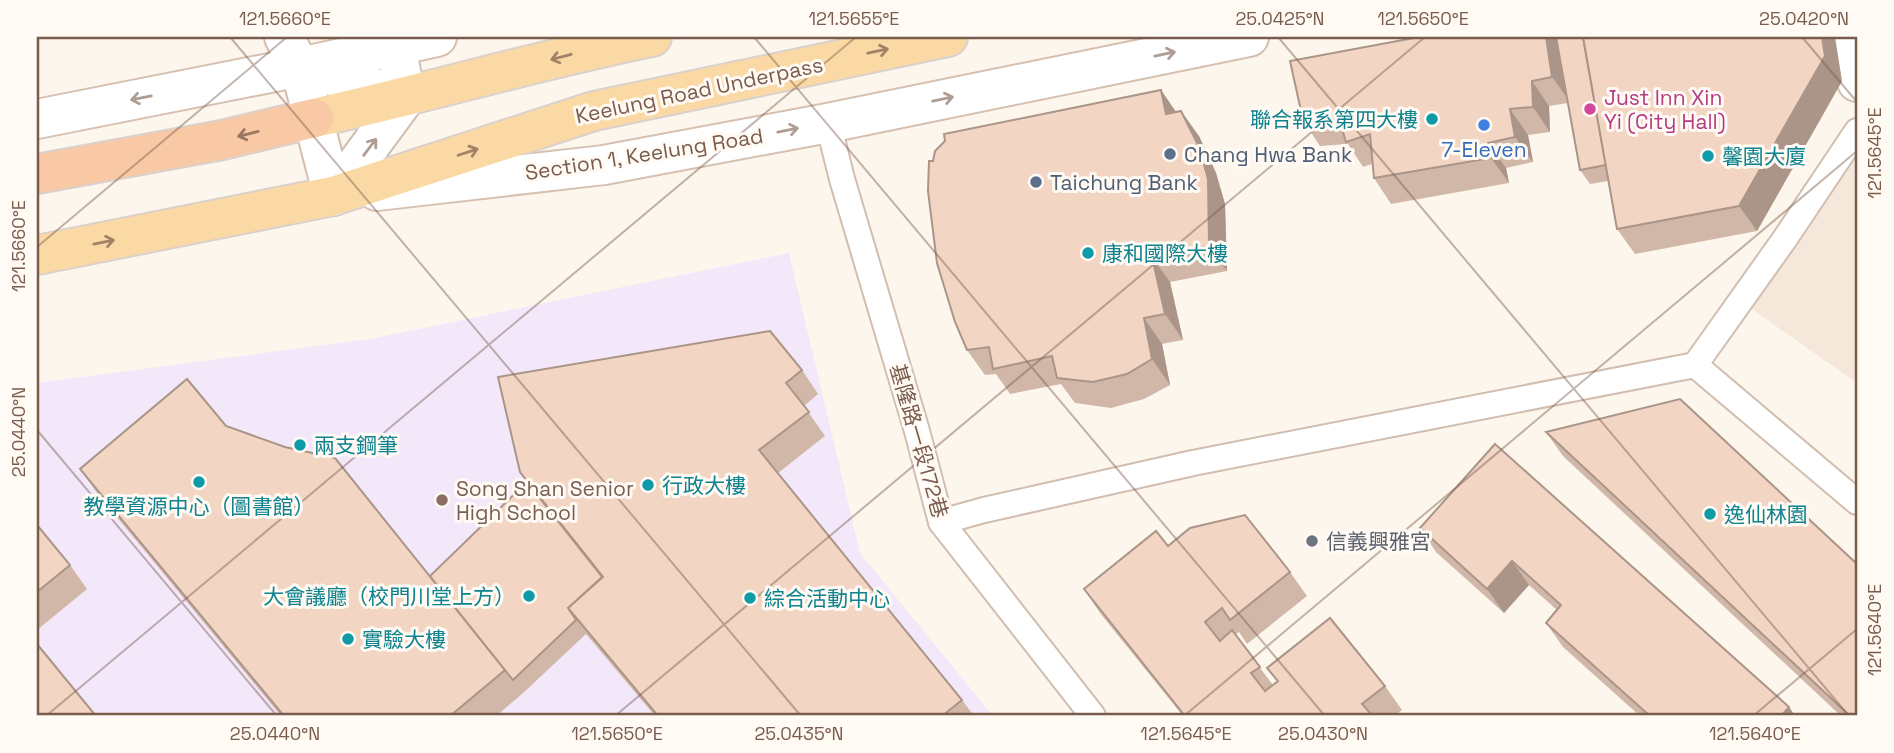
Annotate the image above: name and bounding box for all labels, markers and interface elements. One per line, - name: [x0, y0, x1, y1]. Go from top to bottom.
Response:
- text: 121.5660°E: [239, 7, 331, 30]
- text: 121.5655°E: [809, 7, 899, 30]
- text: 25.0425°N: [1235, 7, 1325, 30]
- text: 121.5650°E: [1377, 7, 1469, 30]
- text: 25.0420°N: [1759, 7, 1849, 30]
- one-way arrow: [866, 44, 889, 58]
- one-way arrow: [1153, 46, 1176, 60]
- one-way arrow: [551, 51, 573, 64]
- street label: Keelung Road Underpass: [573, 51, 825, 129]
- place label: Just Inn Xin Yi (City Hall): [1604, 84, 1726, 135]
- one-way arrow: [130, 91, 153, 105]
- one-way arrow: [931, 92, 954, 106]
- marker: Just Inn Xin Yi (City Hall): [1582, 101, 1598, 117]
- place label: 聯合報系第四大樓: [1250, 106, 1418, 133]
- text: 121.5645°E: [1863, 107, 1886, 199]
- marker: 聯合報系第四大樓: [1424, 111, 1440, 127]
- marker: 7-Eleven: [1476, 117, 1492, 133]
- street label: Section 1, Keelung Road: [523, 122, 765, 186]
- one-way arrow: [776, 123, 799, 137]
- one-way arrow: [237, 128, 260, 141]
- place label: 7-Eleven: [1441, 136, 1527, 163]
- one-way arrow: [362, 138, 377, 157]
- place label: Chang Hwa Bank: [1184, 141, 1352, 168]
- place label: 馨園大廈: [1722, 143, 1806, 170]
- one-way arrow: [456, 145, 478, 157]
- marker: Chang Hwa Bank: [1162, 146, 1178, 162]
- marker: 馨園大廈: [1700, 148, 1716, 164]
- place label: Taichung Bank: [1050, 169, 1198, 196]
- marker: Taichung Bank: [1028, 174, 1044, 190]
- text: 121.5660°E: [7, 200, 30, 292]
- one-way arrow: [92, 234, 115, 248]
- place label: 康和國際大樓: [1102, 240, 1228, 267]
- marker: 康和國際大樓: [1080, 245, 1096, 261]
- street label: 基隆路一段172巷: [884, 361, 954, 521]
- text: 25.0440°N: [7, 387, 30, 477]
- place label: 兩支鋼筆: [314, 432, 398, 459]
- marker: 兩支鋼筆: [292, 437, 308, 453]
- place label: 行政大樓: [662, 472, 746, 499]
- marker: 教學資源中心（圖書館）: [191, 474, 207, 490]
- place label: Song Shan Senior High School: [456, 475, 634, 526]
- marker: 行政大樓: [640, 477, 656, 493]
- marker: Song Shan Senior High School: [434, 492, 450, 508]
- place label: 教學資源中心（圖書館）: [84, 493, 315, 520]
- place label: 逸仙林園: [1724, 501, 1808, 528]
- marker: 逸仙林園: [1702, 506, 1718, 522]
- place label: 信義興雅宮: [1326, 528, 1431, 555]
- marker: 信義興雅宮: [1304, 533, 1320, 549]
- place label: 大會議廳（校門川堂上方）: [263, 583, 515, 610]
- text: 121.5640°E: [1863, 584, 1886, 676]
- place label: 綜合活動中心: [764, 585, 890, 612]
- marker: 大會議廳（校門川堂上方）: [521, 588, 537, 604]
- marker: 綜合活動中心: [742, 590, 758, 606]
- place label: 實驗大樓: [362, 626, 446, 653]
- marker: 實驗大樓: [340, 631, 356, 647]
- text: 25.0440°N: [230, 722, 320, 745]
- text: 121.5650°E: [571, 722, 663, 745]
- text: 25.0435°N: [754, 722, 844, 745]
- text: 121.5645°E: [1140, 722, 1232, 745]
- text: 25.0430°N: [1278, 722, 1368, 745]
- text: 121.5640°E: [1709, 722, 1801, 745]

